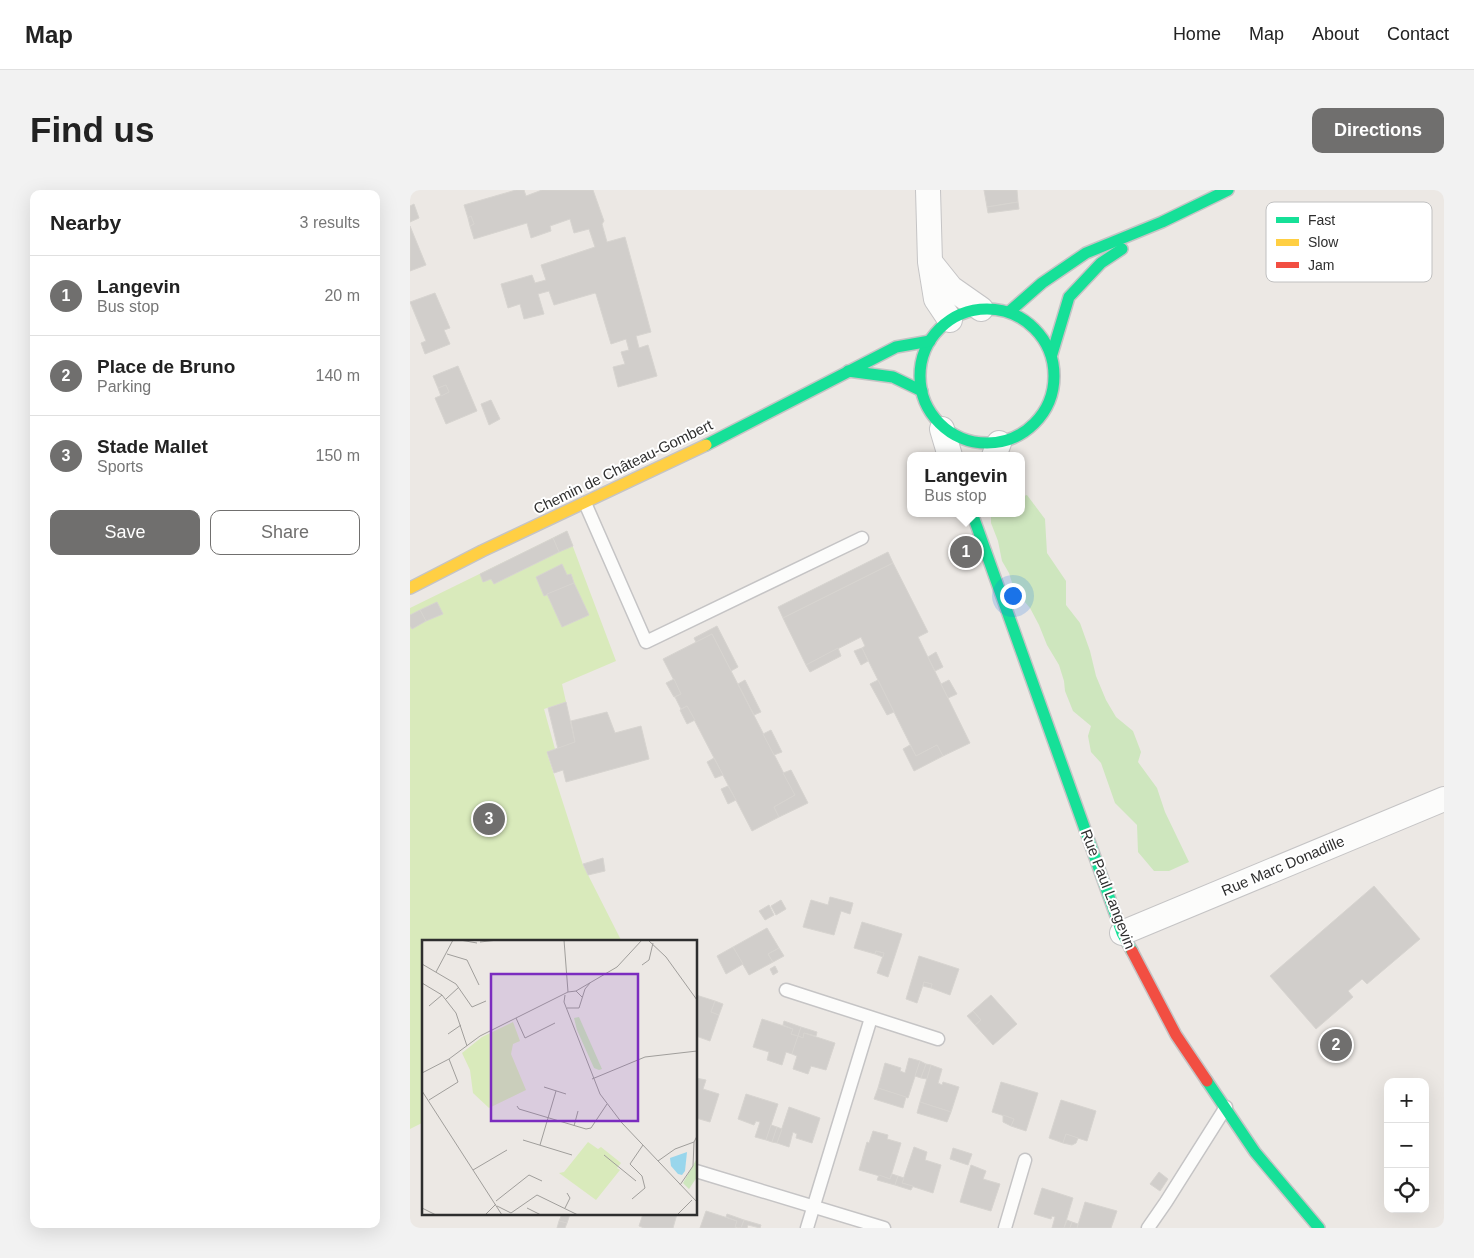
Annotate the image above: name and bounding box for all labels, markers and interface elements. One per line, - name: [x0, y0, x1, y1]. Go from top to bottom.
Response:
- text: Map: [25, 21, 73, 48]
- text: Home: [1173, 24, 1221, 44]
- text: Map: [1249, 24, 1284, 44]
- text: About: [1312, 24, 1359, 44]
- text: Contact: [1387, 24, 1449, 44]
- button: Directions: [1312, 108, 1444, 153]
- text: Find us: [30, 110, 154, 149]
- legend: [1266, 202, 1432, 282]
- text: Nearby: [50, 211, 121, 234]
- text: Fast: [1308, 212, 1335, 228]
- text: 3 results: [300, 214, 360, 231]
- text: Slow: [1308, 234, 1339, 250]
- text: Jam: [1308, 257, 1334, 273]
- text: Langevin: [97, 276, 180, 297]
- text: 1: [62, 287, 70, 304]
- text: 20 m: [324, 287, 360, 304]
- text: Bus stop: [97, 298, 159, 315]
- text: Place de Bruno: [97, 356, 235, 377]
- text: 2: [62, 367, 70, 384]
- text: 140 m: [316, 367, 360, 384]
- text: Parking: [97, 378, 151, 395]
- street label: Chemin de Château-Gombert: [531, 415, 716, 517]
- text: Stade Mallet: [97, 436, 208, 457]
- text: 3: [62, 447, 70, 464]
- text: 150 m: [316, 447, 360, 464]
- popup: [907, 452, 1025, 517]
- text: Sports: [97, 458, 143, 475]
- text: Langevin: [924, 465, 1008, 486]
- text: Bus stop: [924, 487, 987, 504]
- button: Save: [50, 510, 200, 555]
- button: Share: [210, 510, 360, 555]
- pin: 1: [950, 533, 982, 571]
- your location: [1000, 583, 1026, 609]
- pin: 3: [473, 800, 505, 838]
- street label: Rue Paul Langevin: [1078, 827, 1139, 951]
- street label: Rue Marc Donadille: [1219, 832, 1347, 899]
- inset map: [422, 940, 698, 1216]
- pin: 2: [1320, 1026, 1352, 1064]
- map controls: [1384, 1078, 1429, 1213]
- button: +: [1384, 1078, 1429, 1123]
- button: −: [1384, 1123, 1429, 1168]
- button: locate: [1384, 1168, 1429, 1213]

